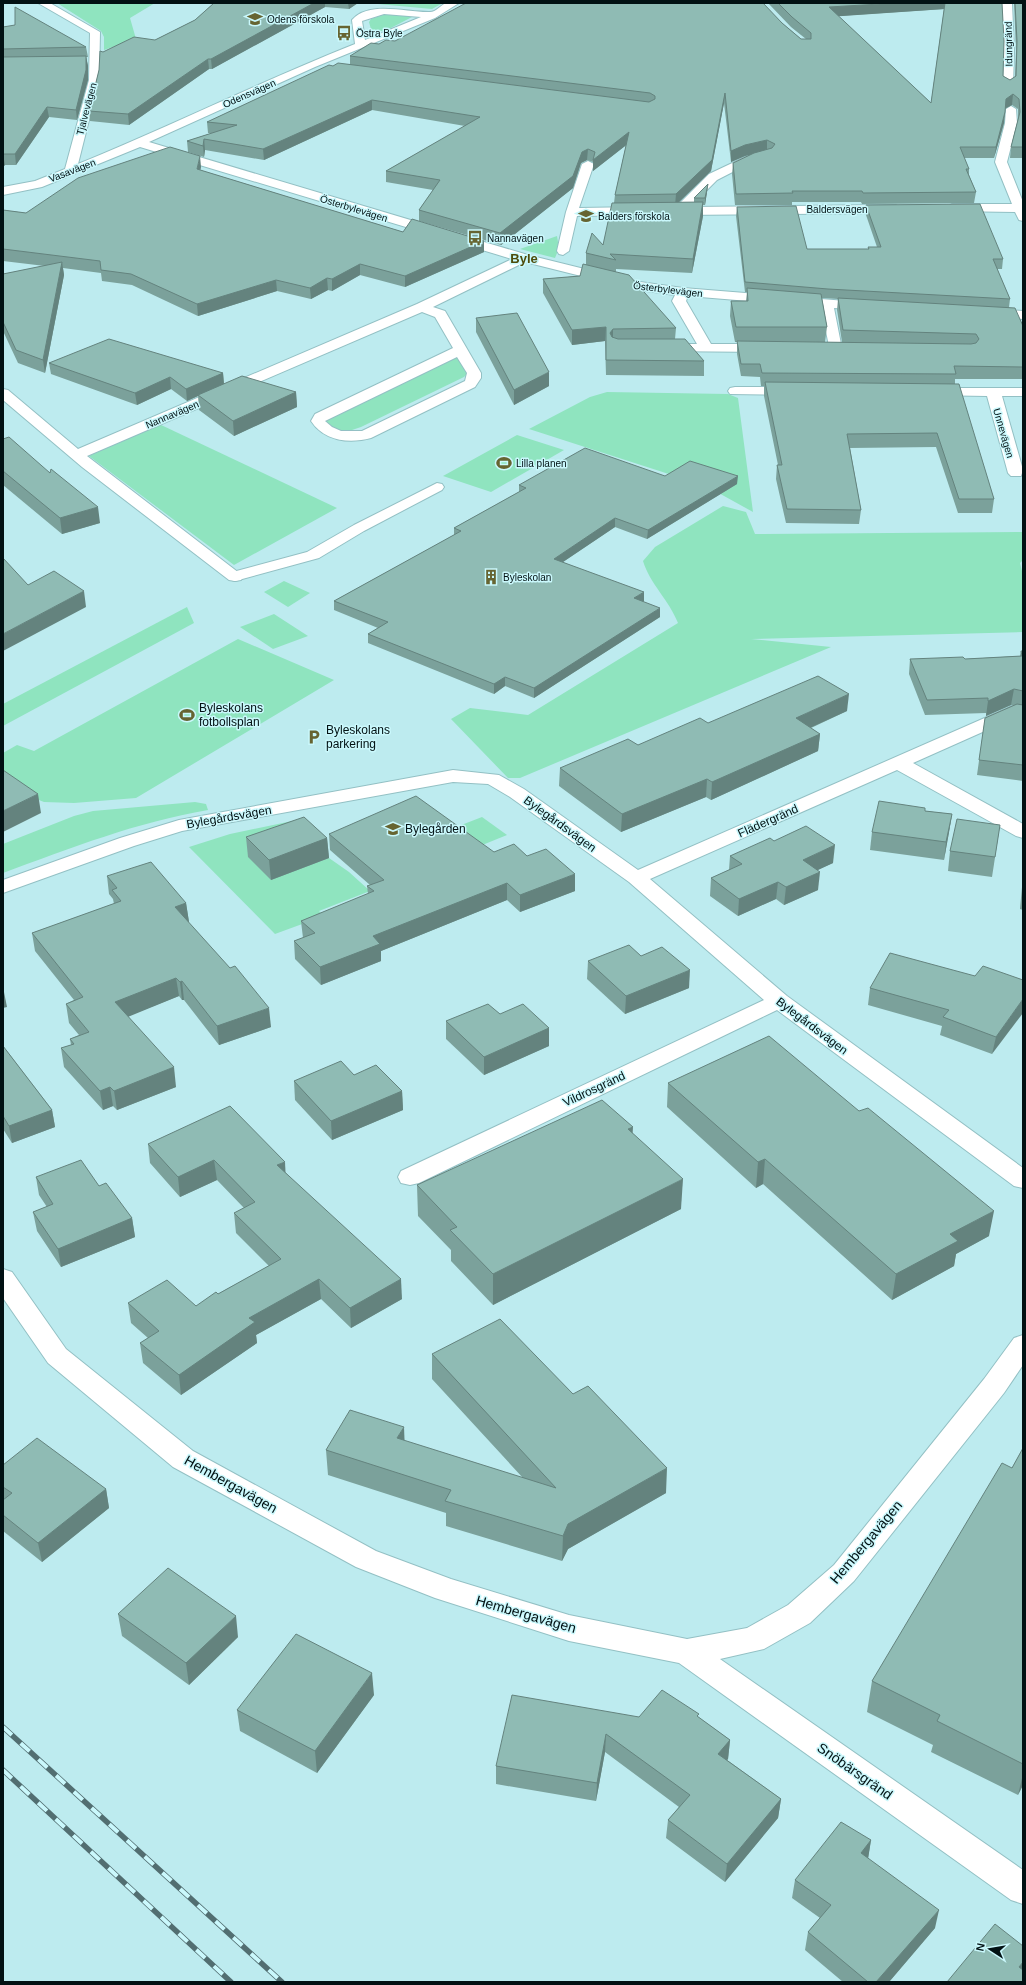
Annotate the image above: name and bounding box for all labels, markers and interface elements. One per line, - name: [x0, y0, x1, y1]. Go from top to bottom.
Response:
- school or university icon: Odens förskola: [246, 10, 264, 28]
- place label: Odens förskola: [267, 14, 335, 25]
- street label: Idungränd: [1003, 21, 1014, 67]
- bus stop icon: Östra Byle: [335, 24, 353, 42]
- place label: Östra Byle: [356, 28, 403, 39]
- street label: Odensvägen: [221, 77, 277, 110]
- street label: Tjalvevägen: [74, 82, 99, 137]
- street label: Vasavägen: [47, 156, 97, 184]
- street label: Österbylevägen: [319, 193, 389, 224]
- street label: Baldersvägen: [806, 204, 868, 215]
- school or university icon: Balders förskola: [577, 207, 595, 225]
- place label: Balders förskola: [598, 211, 670, 222]
- bus stop icon: Nannavägen: [466, 229, 484, 247]
- place label: Nannavägen: [487, 233, 544, 244]
- district label: Byle: [510, 251, 538, 266]
- street label: Österbylevägen: [633, 280, 703, 299]
- street label: Nannavägen: [144, 398, 200, 431]
- street label: Unnevägen: [991, 407, 1016, 459]
- sports icon: Lilla planen: [495, 454, 513, 472]
- place label: Lilla planen: [516, 458, 567, 469]
- building icon: Byleskolan: [482, 568, 500, 586]
- place label: Byleskolan: [503, 572, 551, 583]
- place label: Byleskolans fotbollsplan: [199, 701, 263, 729]
- sports icon: Byleskolans fotbollsplan: [178, 706, 196, 724]
- place label: Byleskolans parkering: [326, 723, 390, 751]
- parking icon: Byleskolans parkering: [305, 728, 323, 746]
- street label: Bylegårdsvägen: [521, 793, 599, 855]
- street label: Flädergränd: [736, 801, 800, 841]
- street label: Bylegårdsvägen: [185, 803, 273, 831]
- school or university icon: Bylegården: [384, 820, 402, 838]
- place label: Bylegården: [405, 822, 466, 836]
- street label: Bylegårdsvägen: [773, 995, 851, 1057]
- street label: Vildrosgränd: [561, 1068, 627, 1110]
- street label: Hembergavägen: [182, 1452, 280, 1516]
- street label: Hembergavägen: [827, 1497, 905, 1587]
- street label: Hembergavägen: [474, 1592, 578, 1636]
- street label: Snöbärsgränd: [814, 1739, 896, 1803]
- north arrow: [970, 1929, 1010, 1969]
- text: N: [974, 1942, 987, 1952]

